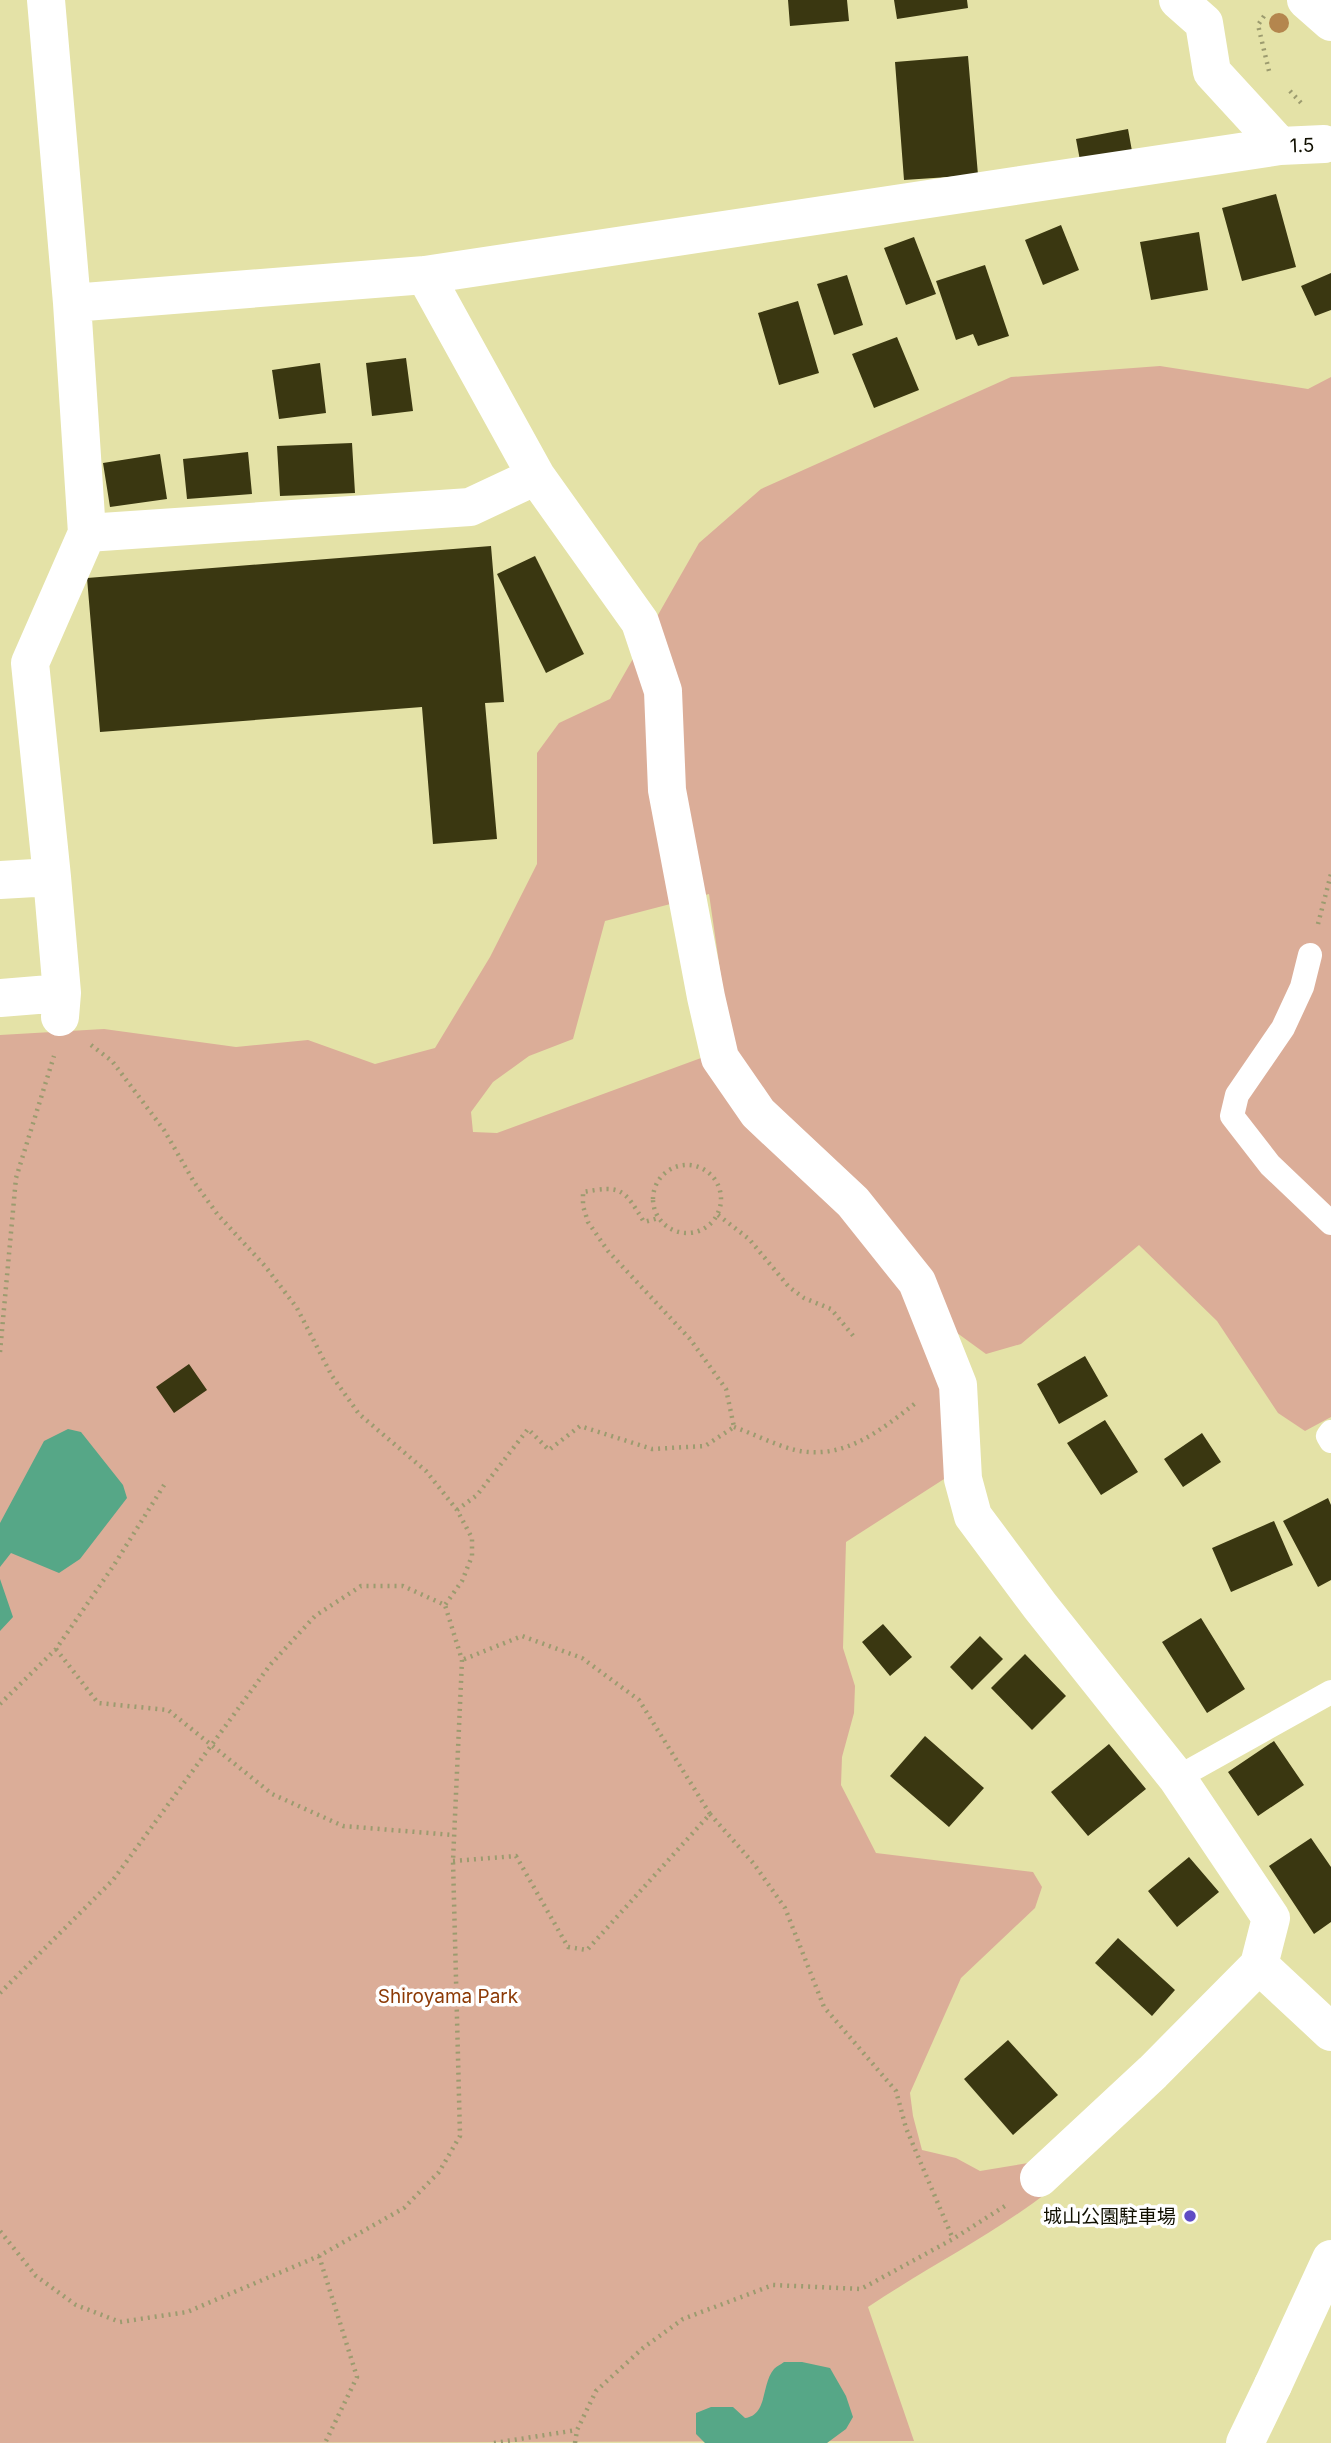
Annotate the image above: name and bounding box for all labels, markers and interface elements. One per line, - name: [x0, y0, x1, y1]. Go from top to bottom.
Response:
- street label: 1.5: [1289, 134, 1315, 157]
- park label: Shiroyama Park: [378, 1985, 519, 2008]
- place label: 城山公園駐車場: [1043, 2205, 1176, 2228]
- marker: 城山公園駐車場: [1182, 2208, 1198, 2224]

